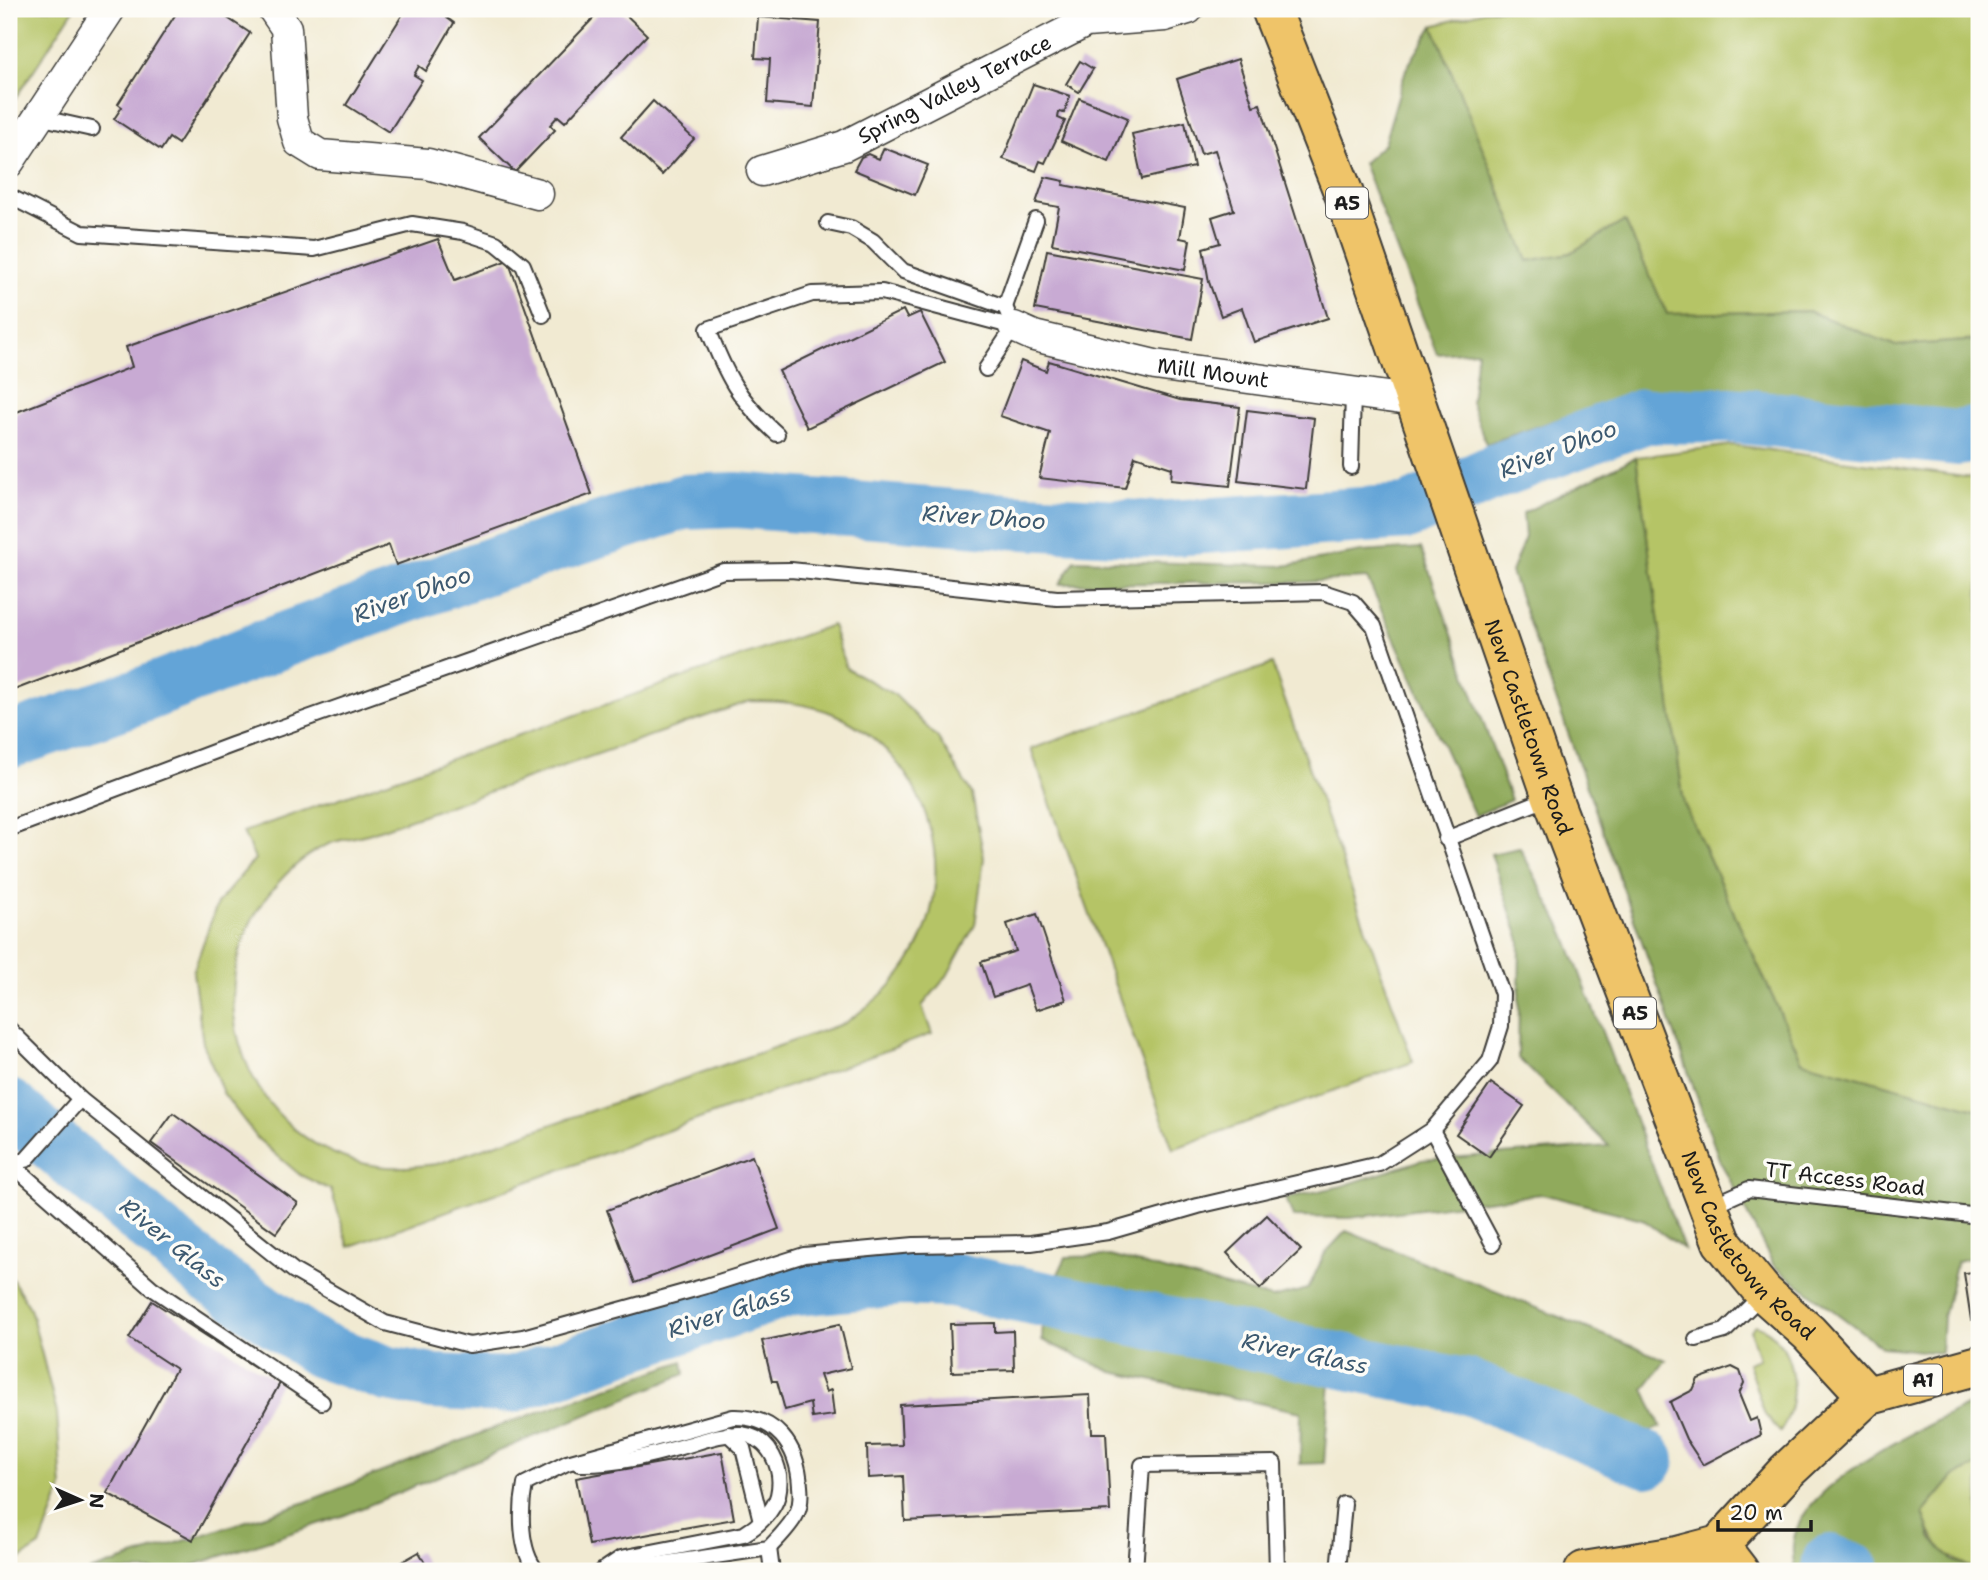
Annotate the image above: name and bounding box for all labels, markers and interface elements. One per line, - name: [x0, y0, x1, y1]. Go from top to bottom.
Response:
- street label: Spring Valley Terrace: [853, 28, 1056, 151]
- road number: A5: [1326, 188, 1368, 218]
- street label: Mill Mount: [1155, 351, 1271, 395]
- water label: River Dhoo: [1495, 413, 1621, 485]
- water label: River Dhoo: [921, 498, 1047, 536]
- water label: River Dhoo: [349, 559, 475, 629]
- street label: New Castletown Road: [1478, 615, 1579, 839]
- road number: A5: [1614, 998, 1656, 1028]
- street label: New Castletown Road: [1674, 1147, 1821, 1346]
- street label: TT Access Road: [1764, 1155, 1926, 1203]
- water label: River Glass: [114, 1191, 232, 1295]
- water label: River Glass: [664, 1277, 794, 1345]
- water label: River Glass: [1239, 1325, 1371, 1381]
- road number: A1: [1904, 1364, 1942, 1396]
- north arrow: [46, 1464, 116, 1534]
- scale bar: [1718, 1489, 1811, 1533]
- text: N: [84, 1493, 109, 1509]
- text: 20 m: [1729, 1499, 1783, 1527]

